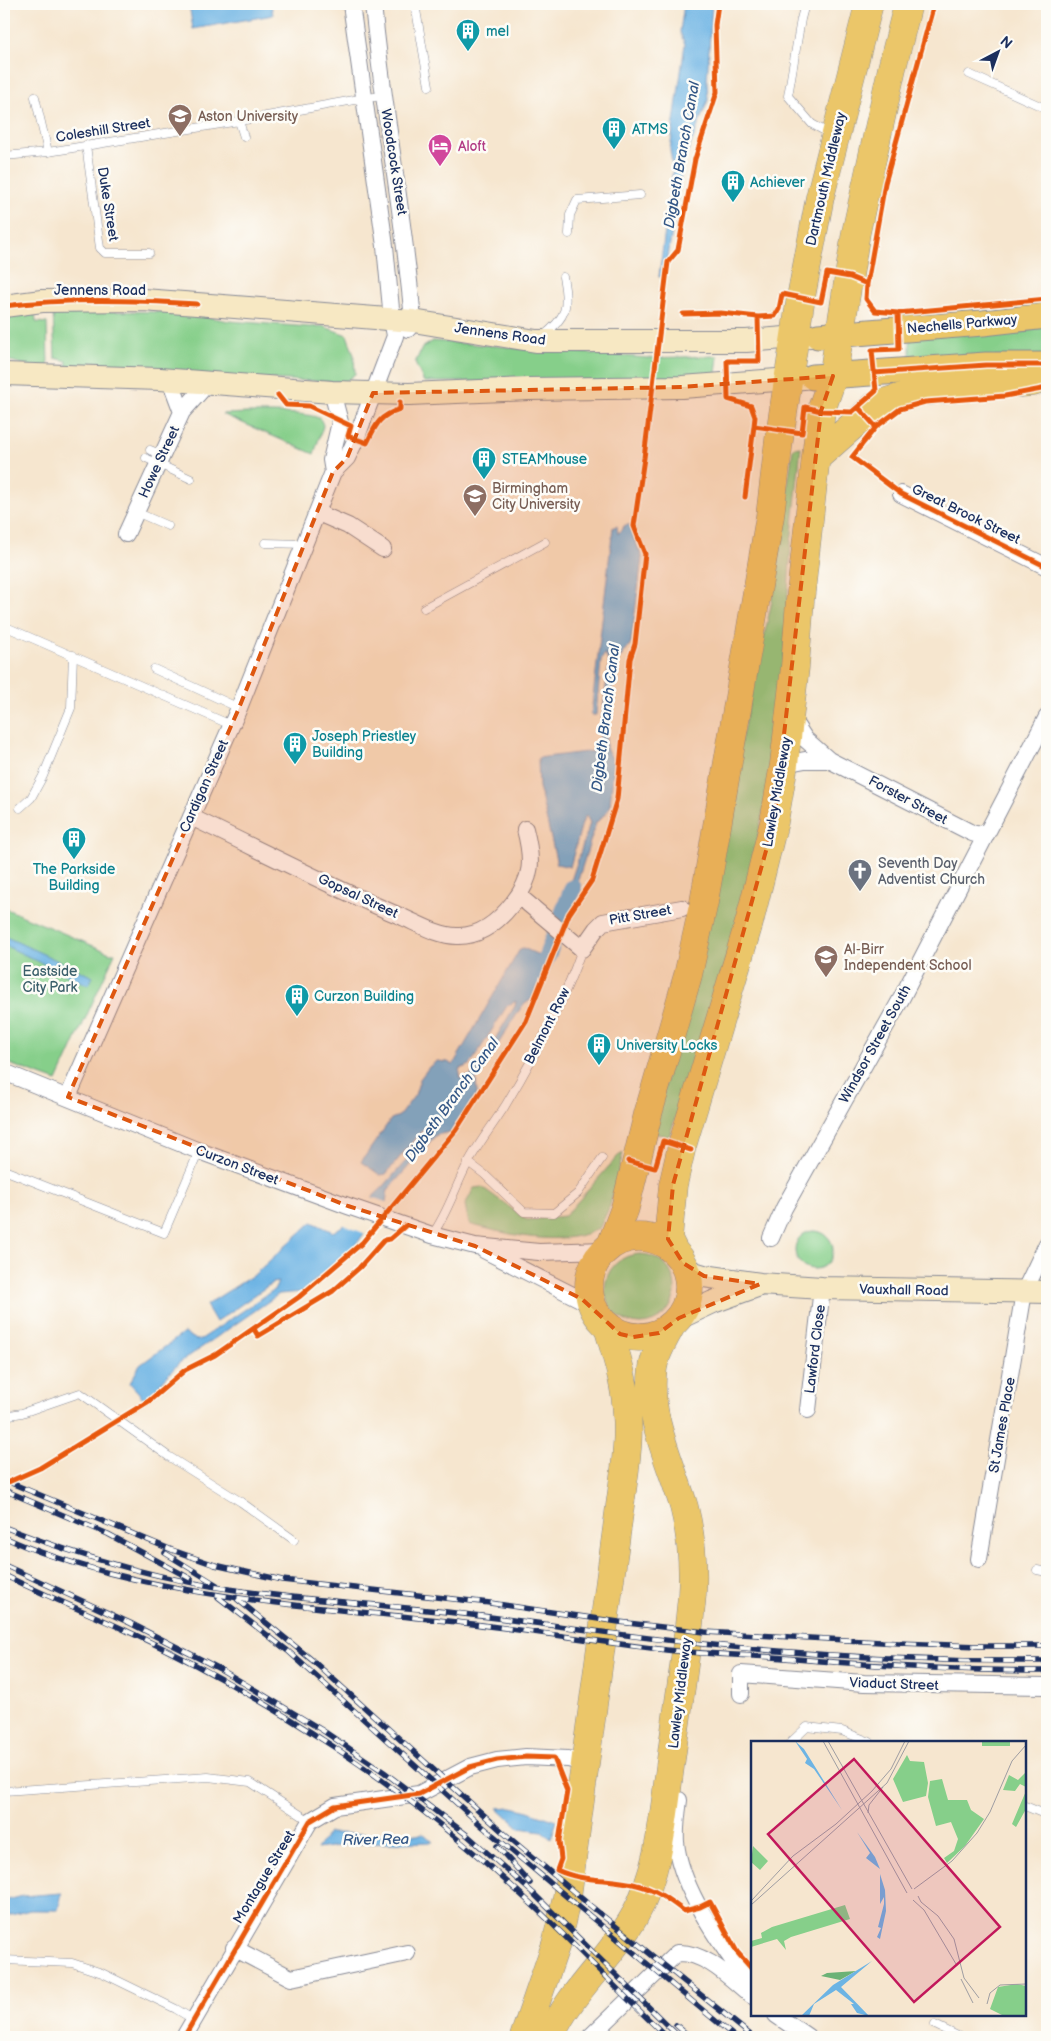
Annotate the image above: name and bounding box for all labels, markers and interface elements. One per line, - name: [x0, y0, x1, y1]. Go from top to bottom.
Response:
- building icon: mel: [455, 18, 481, 52]
- place label: mel: [486, 23, 509, 40]
- north arrow: [974, 28, 1024, 78]
- text: N: [997, 33, 1016, 52]
- water label: Digbeth Branch Canal: [660, 80, 704, 230]
- school or university icon: Aston University: [167, 103, 193, 137]
- place label: Aston University: [198, 108, 299, 125]
- street label: Woodcock Street: [377, 108, 411, 217]
- street label: Dartmouth Middleway: [802, 110, 850, 248]
- street label: Coleshill Street: [55, 114, 152, 146]
- building icon: ATMS: [601, 116, 627, 150]
- place label: ATMS: [632, 121, 668, 138]
- hotel icon: Aloft: [427, 133, 453, 167]
- place label: Aloft: [458, 138, 487, 155]
- street label: Duke Street: [94, 166, 122, 243]
- building icon: Achiever: [720, 169, 746, 203]
- place label: Achiever: [750, 174, 806, 191]
- street label: Jennens Road: [54, 282, 146, 299]
- street label: Nechells Parkway: [906, 311, 1019, 337]
- street label: Jennens Road: [453, 319, 547, 349]
- street label: Howe Street: [135, 423, 183, 501]
- building icon: STEAMhouse: [471, 446, 497, 480]
- place label: STEAMhouse: [502, 451, 587, 468]
- place label: Birmingham City University: [492, 480, 581, 513]
- street label: Great Brook Street: [909, 480, 1024, 548]
- school or university icon: Birmingham City University: [462, 483, 488, 517]
- water label: Digbeth Branch Canal: [588, 643, 625, 793]
- place label: Joseph Priestley Building: [312, 728, 417, 761]
- building icon: Joseph Priestley Building: [282, 731, 308, 765]
- street label: Lawley Middleway: [759, 735, 795, 848]
- street label: Cardigan Street: [176, 736, 232, 835]
- street label: Forster Street: [866, 772, 951, 828]
- building icon: The Parkside Building: [61, 826, 87, 860]
- place label: Seventh Day Adventist Church: [878, 855, 985, 888]
- church icon: Seventh Day Adventist Church: [847, 858, 873, 892]
- place label: The Parkside Building: [33, 861, 115, 894]
- street label: Gopsal Street: [315, 870, 401, 922]
- street label: Pitt Street: [608, 901, 673, 929]
- place label: Al-Birr Independent School: [844, 941, 972, 974]
- school or university icon: Al-Birr Independent School: [813, 944, 839, 978]
- park label: Eastside City Park: [23, 963, 78, 996]
- street label: Windsor Street South: [835, 982, 915, 1106]
- building icon: Curzon Building: [284, 983, 310, 1017]
- street label: Belmont Row: [520, 984, 574, 1067]
- place label: Curzon Building: [314, 988, 414, 1005]
- building icon: University Locks: [586, 1032, 612, 1066]
- water label: Digbeth Branch Canal: [401, 1034, 504, 1166]
- place label: University Locks: [616, 1037, 717, 1054]
- street label: Curzon Street: [193, 1141, 281, 1189]
- street label: Vauxhall Road: [859, 1281, 949, 1299]
- street label: Lawford Close: [801, 1304, 829, 1394]
- street label: St James Place: [985, 1376, 1019, 1474]
- street label: Lawley Middleway: [665, 1636, 695, 1749]
- street label: Viaduct Street: [849, 1674, 940, 1694]
- inset map: [751, 1741, 1026, 2016]
- street label: Montague Street: [229, 1827, 299, 1927]
- water label: River Rea: [343, 1830, 409, 1850]

